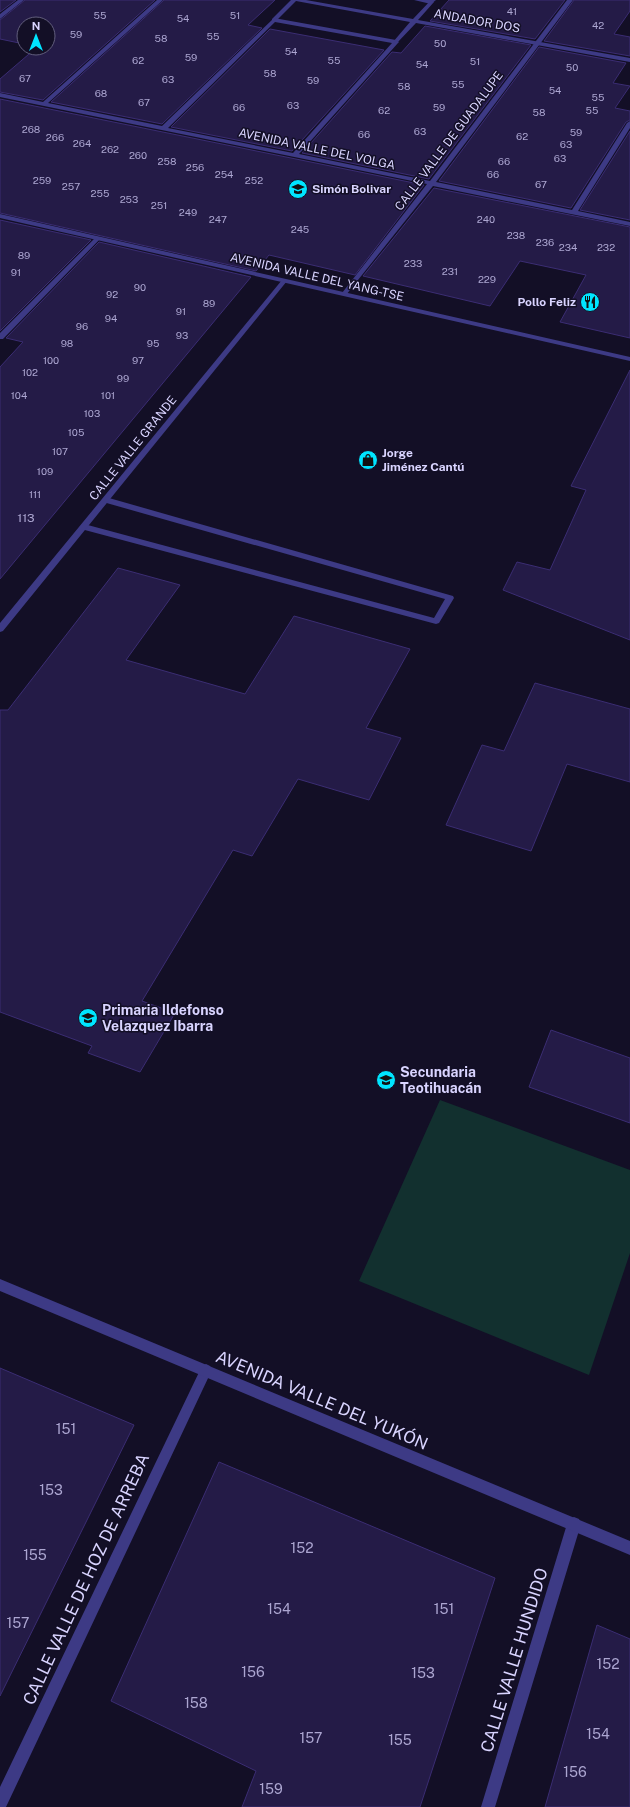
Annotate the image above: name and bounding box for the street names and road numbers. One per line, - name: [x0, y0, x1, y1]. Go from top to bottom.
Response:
- street label: ANDADOR DOS: [433, 7, 521, 35]
- street label: CALLE VALLE DE GUADALUPE: [392, 69, 506, 213]
- street label: AVENIDA VALLE DEL VOLGA: [237, 126, 397, 173]
- street label: AVENIDA VALLE DEL YANG-TSE: [229, 250, 405, 304]
- street label: CALLE VALLE GRANDE: [87, 393, 179, 503]
- street label: AVENIDA VALLE DEL YUKÓN: [213, 1346, 431, 1454]
- street label: CALLE VALLE DE HOZ DE ARREBA: [19, 1450, 153, 1708]
- street label: CALLE VALLE HUNDIDO: [476, 1565, 552, 1755]

